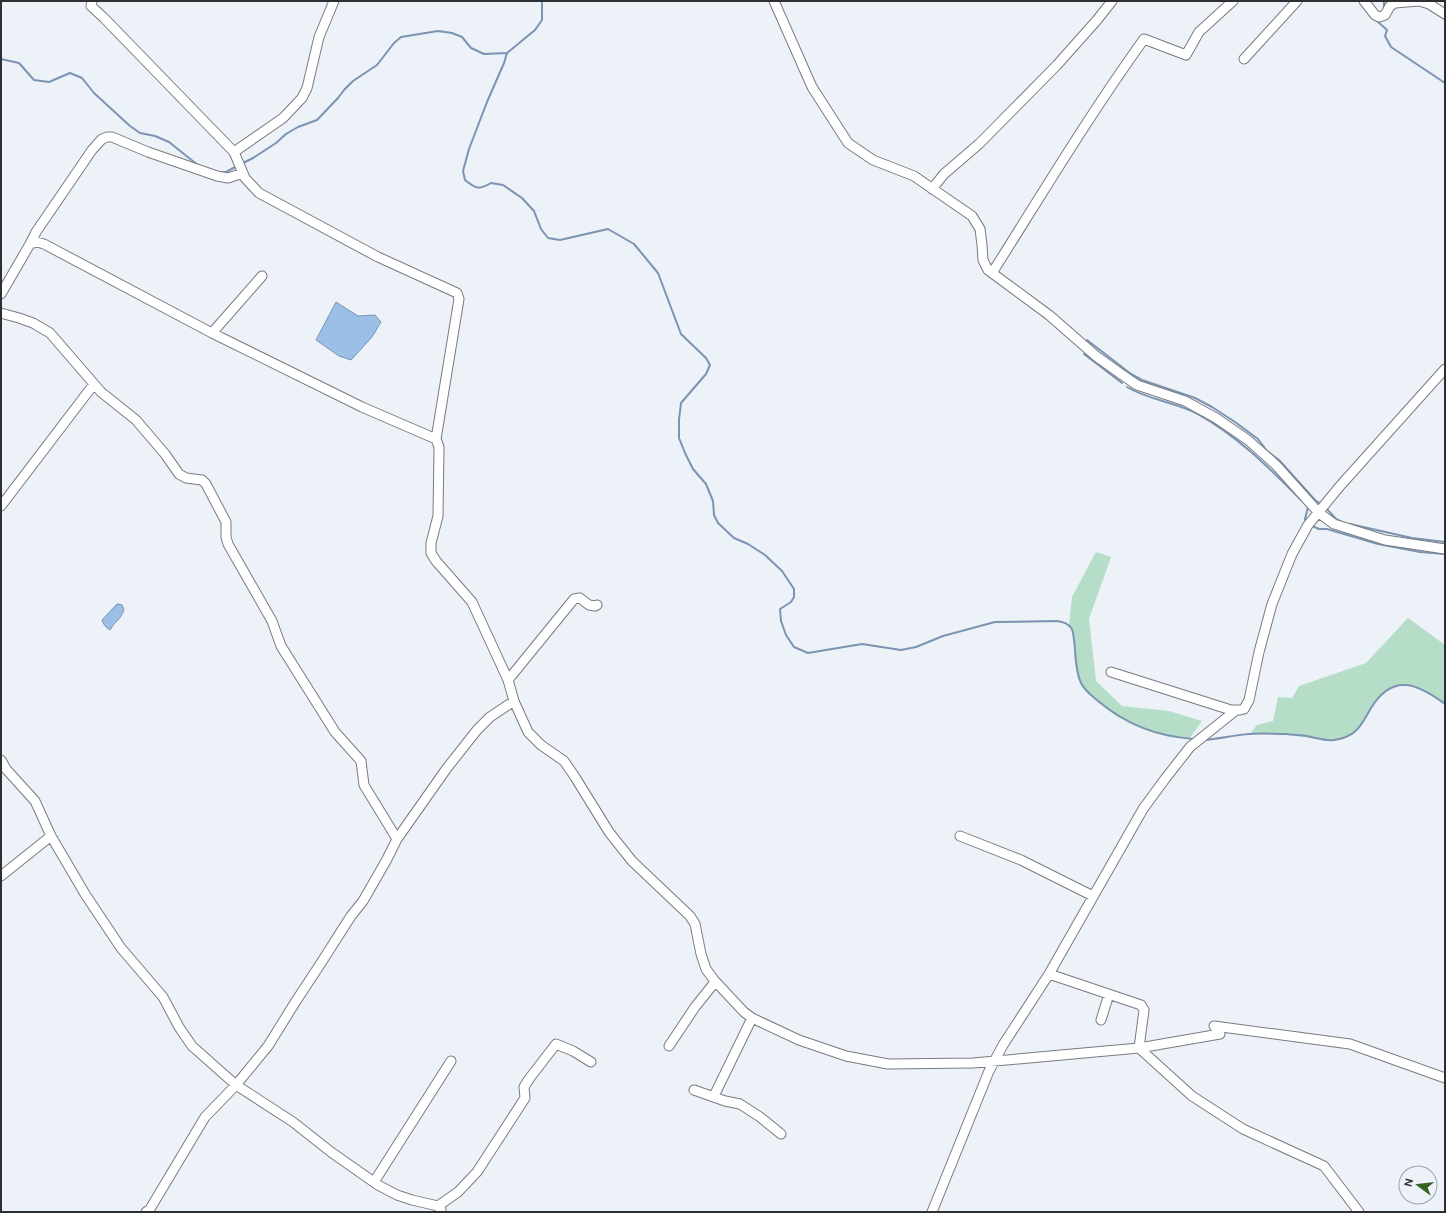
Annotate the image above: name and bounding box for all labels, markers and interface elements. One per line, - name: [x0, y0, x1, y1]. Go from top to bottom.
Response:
- north arrow: [1398, 1165, 1438, 1205]
- text: N: [1401, 1177, 1415, 1188]

